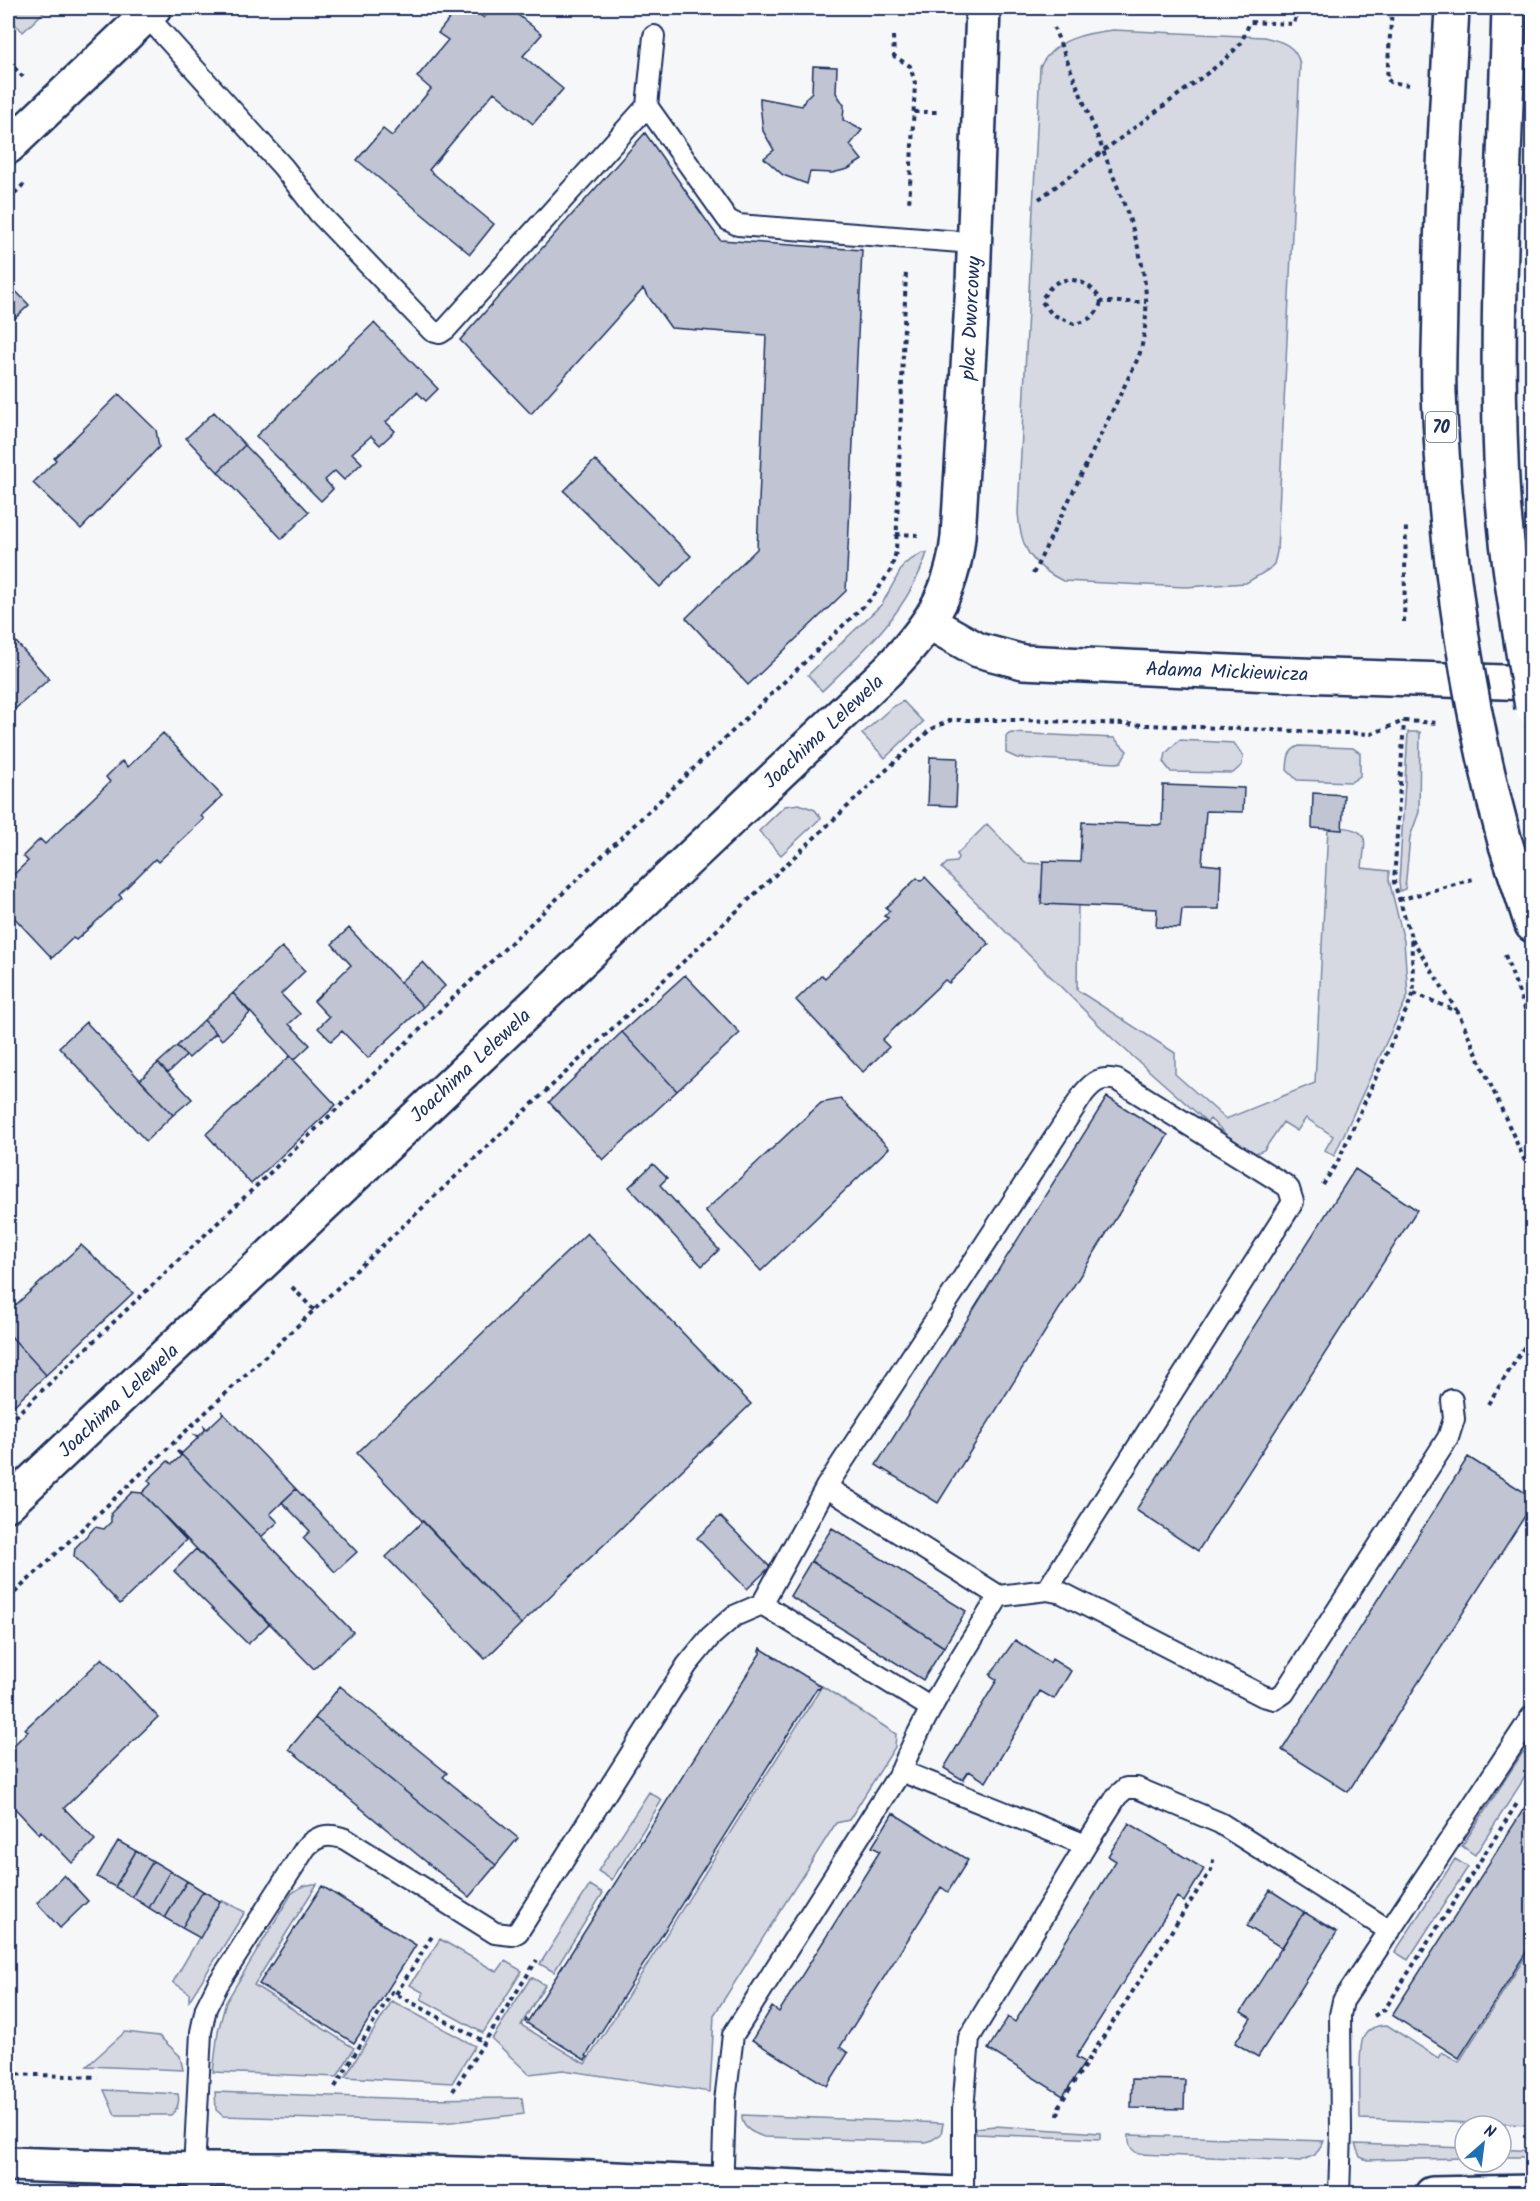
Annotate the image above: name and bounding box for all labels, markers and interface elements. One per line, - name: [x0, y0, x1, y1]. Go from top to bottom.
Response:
- street label: plac Dworcowy: [953, 255, 991, 382]
- road number: 70: [1426, 412, 1456, 442]
- street label: Adama Mickiewicza: [1145, 654, 1309, 692]
- street label: Joachima Lelewela: [756, 668, 892, 797]
- street label: Joachima Lelewela: [403, 1002, 539, 1131]
- street label: Joachima Lelewela: [51, 1337, 187, 1466]
- north arrow: [1453, 2114, 1513, 2174]
- text: N: [1479, 2119, 1500, 2145]

